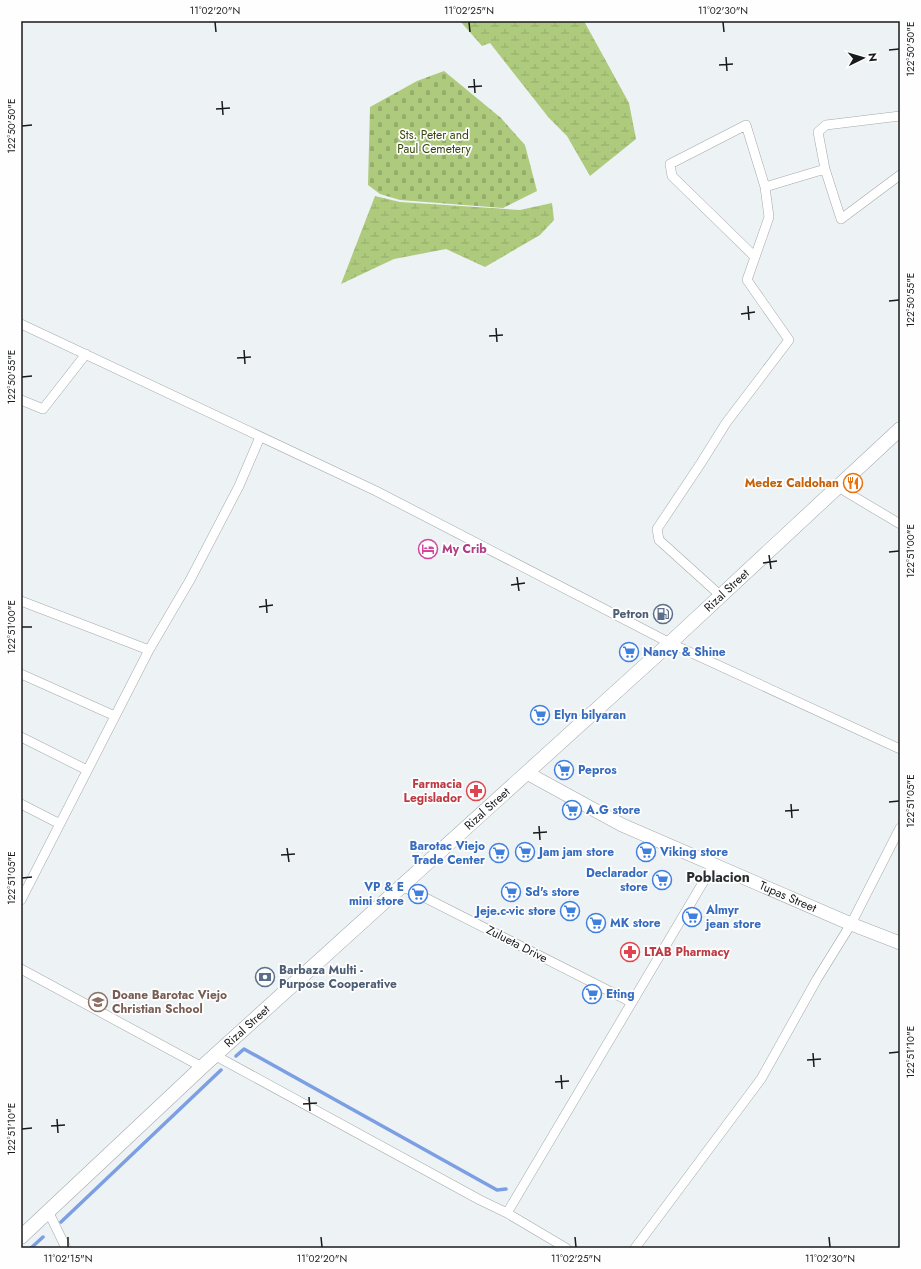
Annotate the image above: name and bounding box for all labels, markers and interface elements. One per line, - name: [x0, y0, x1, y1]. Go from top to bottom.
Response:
- text: 11°02'20"N: [190, 3, 240, 18]
- text: 11°02'25"N: [444, 3, 494, 18]
- text: 11°02'30"N: [698, 3, 748, 18]
- text: 122°50'50"E: [903, 22, 918, 76]
- north arrow: [843, 38, 883, 78]
- text: N: [865, 52, 881, 62]
- text: 122°50'50"E: [4, 99, 19, 153]
- park label: Sts. Peter and Paul Cemetery: [397, 126, 471, 158]
- text: 122°50'55"E: [903, 273, 918, 327]
- text: 122°50'55"E: [4, 350, 19, 404]
- restaurant icon: Medez Caldohan: [842, 472, 864, 494]
- place label: Medez Caldohan: [745, 474, 839, 492]
- text: 122°51'00"E: [903, 524, 918, 578]
- hotel icon: My Crib: [417, 538, 439, 560]
- place label: My Crib: [442, 540, 487, 558]
- street label: Rizal Street: [700, 565, 753, 616]
- text: 122°51'00"E: [4, 600, 19, 654]
- fuel station icon: Petron: [652, 603, 674, 625]
- place label: Petron: [612, 605, 649, 623]
- supermarket icon: Nancy & Shine: [618, 641, 640, 663]
- place label: Nancy & Shine: [643, 643, 726, 661]
- supermarket icon: Elyn bilyaran: [529, 704, 551, 726]
- place label: Elyn bilyaran: [554, 706, 626, 724]
- supermarket icon: Pepros: [553, 759, 575, 781]
- place label: Pepros: [578, 761, 617, 779]
- text: 122°51'05"E: [903, 774, 918, 828]
- place label: Farmacia Legislador: [404, 775, 462, 807]
- pharmacy icon: Farmacia Legislador: [465, 780, 487, 802]
- street label: Rizal Street: [460, 783, 514, 834]
- supermarket icon: A.G store: [561, 799, 583, 821]
- place label: A.G store: [585, 801, 641, 819]
- place label: Barotac Viejo Trade Center: [410, 837, 485, 869]
- supermarket icon: Jam jam store: [514, 841, 536, 863]
- supermarket icon: Viking store: [635, 841, 657, 863]
- supermarket icon: Barotac Viejo Trade Center: [488, 842, 510, 864]
- place label: Jam jam store: [537, 843, 614, 861]
- place label: Viking store: [659, 843, 728, 861]
- text: 122°51'05"E: [4, 851, 19, 905]
- place label: Declarador store: [586, 864, 648, 896]
- district label: Poblacion: [686, 867, 750, 887]
- supermarket icon: Declarador store: [651, 869, 673, 891]
- street label: Tupas Street: [756, 876, 819, 917]
- place label: VP & E mini store: [349, 878, 404, 910]
- supermarket icon: Sd's store: [500, 881, 522, 903]
- supermarket icon: VP & E mini store: [407, 883, 429, 905]
- place label: Sd's store: [525, 883, 580, 901]
- supermarket icon: Jeje.c-vic store: [559, 900, 581, 922]
- place label: Almyr jean store: [704, 901, 761, 933]
- place label: Jeje.c-vic store: [474, 902, 556, 920]
- supermarket icon: Almyr jean store: [681, 906, 703, 928]
- supermarket icon: MK store: [585, 912, 607, 934]
- place label: MK store: [610, 914, 661, 932]
- street label: Zulueta Drive: [483, 921, 551, 967]
- pharmacy icon: LTAB Pharmacy: [619, 941, 641, 963]
- place label: LTAB Pharmacy: [644, 943, 730, 961]
- place label: Barbaza Multi - Purpose Cooperative: [279, 961, 397, 993]
- bank icon: Barbaza Multi - Purpose Cooperative: [254, 966, 276, 988]
- supermarket icon: Eting: [581, 983, 603, 1005]
- place label: Eting: [606, 985, 635, 1003]
- place label: Doane Barotac Viejo Christian School: [112, 986, 227, 1018]
- school or university icon: Doane Barotac Viejo Christian School: [87, 991, 109, 1013]
- street label: Rizal Street: [220, 1001, 274, 1052]
- text: 122°51'10"E: [903, 1026, 918, 1078]
- text: 122°51'10"E: [4, 1103, 19, 1155]
- text: 11°02'15"N: [44, 1251, 92, 1266]
- text: 11°02'20"N: [297, 1251, 347, 1266]
- text: 11°02'25"N: [551, 1251, 601, 1266]
- text: 11°02'30"N: [805, 1251, 855, 1266]

